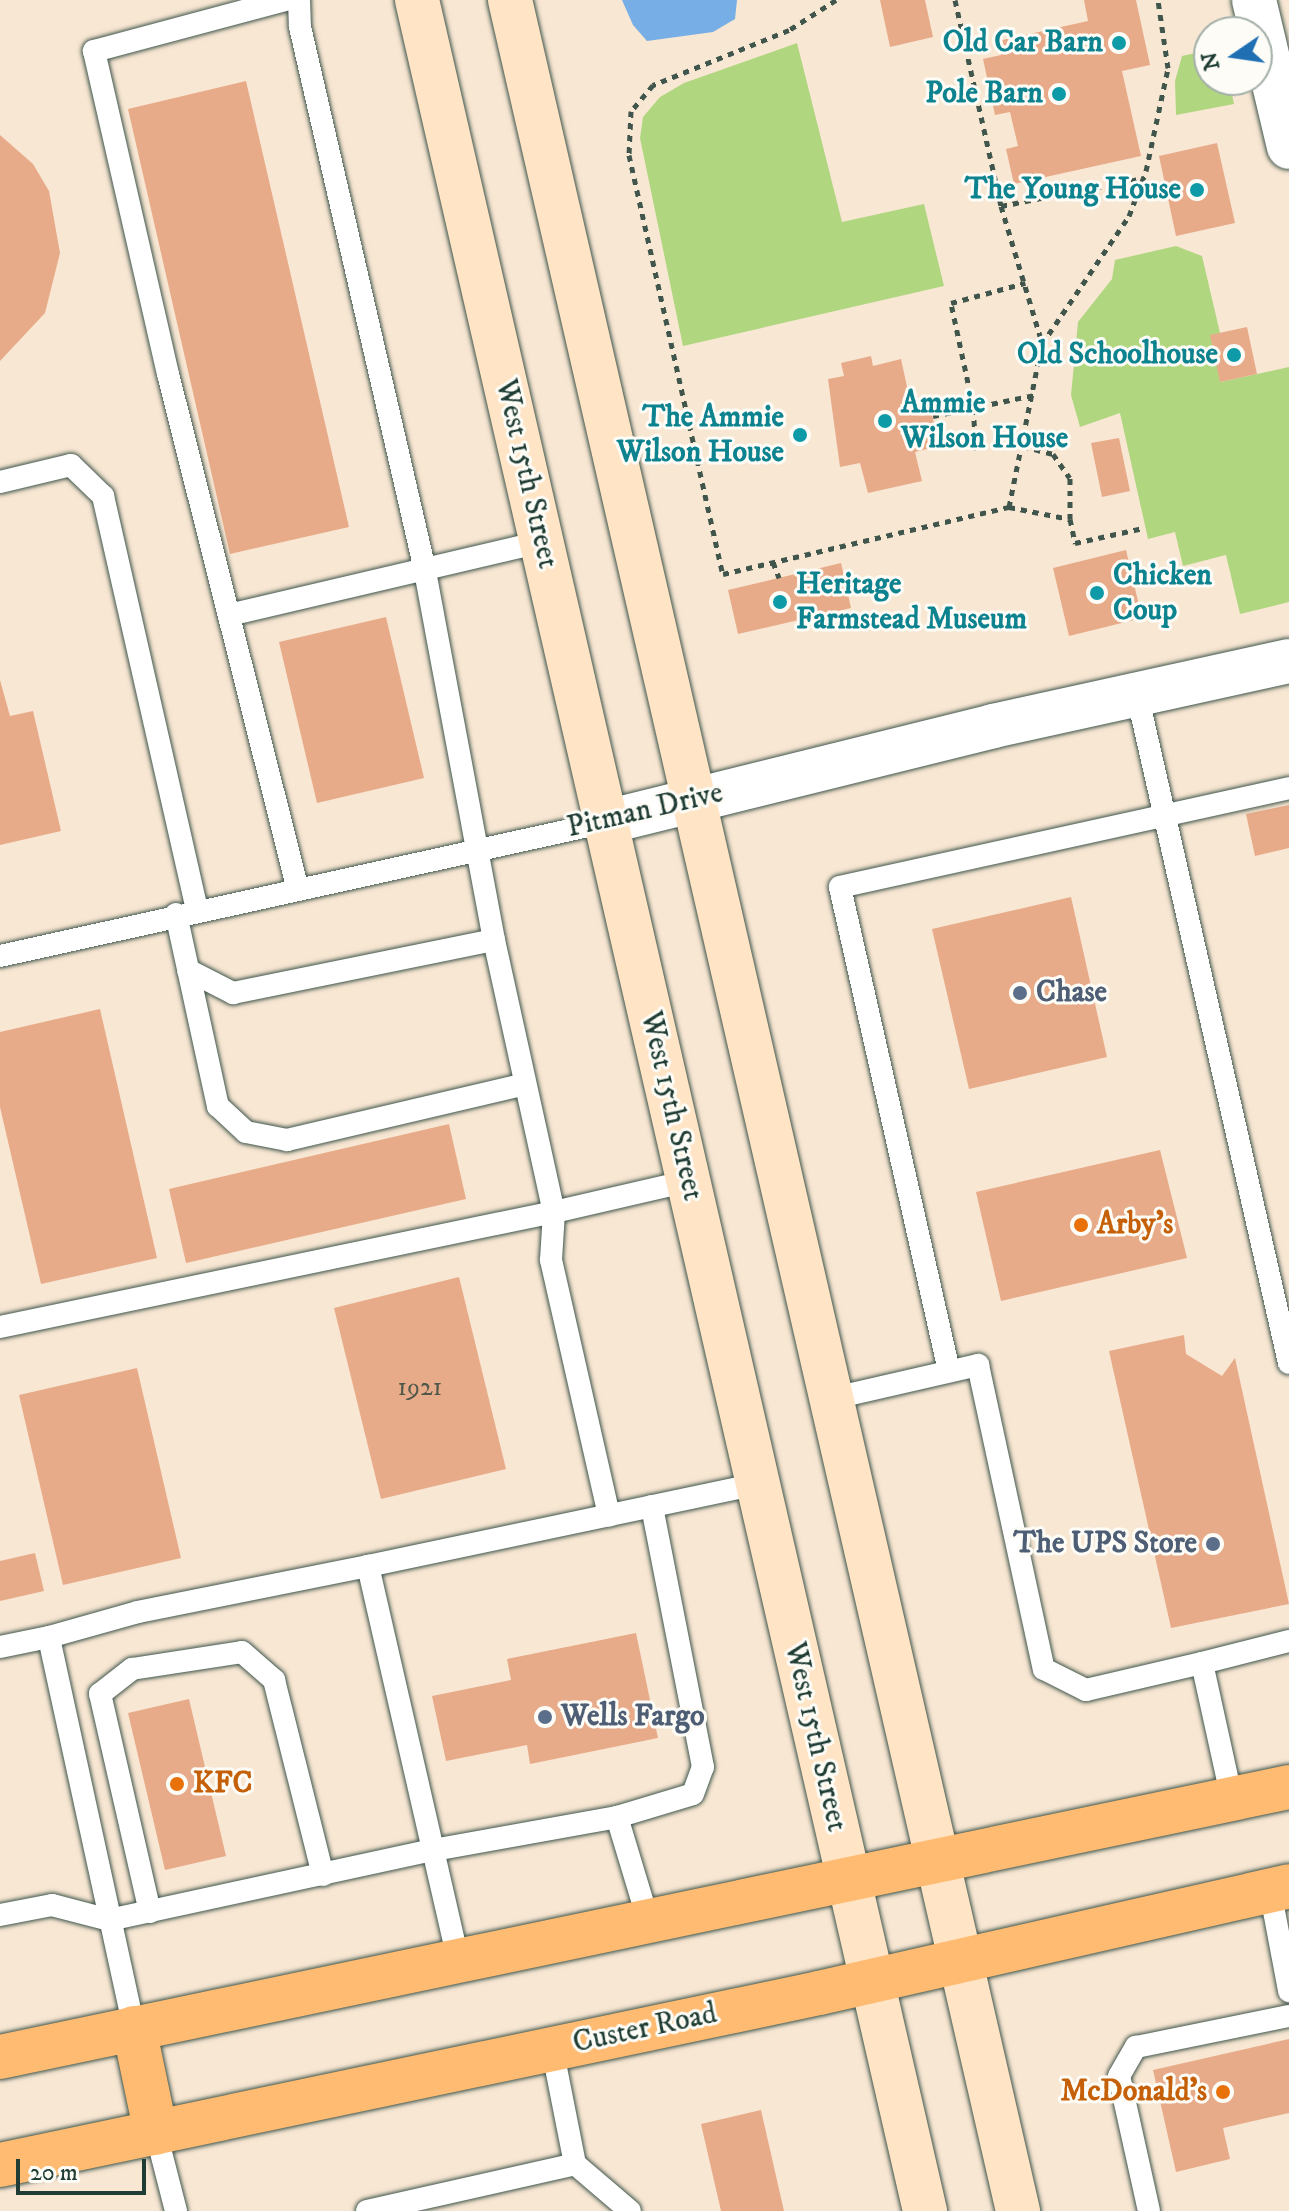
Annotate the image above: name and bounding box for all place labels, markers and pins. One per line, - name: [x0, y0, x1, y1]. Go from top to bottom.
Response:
- place label: Old Car Barn: [943, 25, 1103, 61]
- marker: Old Car Barn: [1110, 34, 1128, 52]
- place label: Pole Barn: [925, 76, 1043, 112]
- marker: Pole Barn: [1050, 85, 1068, 103]
- place label: The Young House: [965, 172, 1181, 208]
- marker: The Young House: [1188, 181, 1206, 199]
- place label: Old Schoolhouse: [1017, 337, 1218, 373]
- marker: Old Schoolhouse: [1225, 346, 1243, 364]
- place label: Ammie Wilson House: [901, 386, 1068, 456]
- place label: The Ammie Wilson House: [617, 400, 784, 470]
- marker: Ammie Wilson House: [876, 412, 894, 430]
- marker: The Ammie Wilson House: [791, 426, 809, 444]
- place label: Chicken Coup: [1113, 558, 1212, 628]
- place label: Heritage Farmstead Museum: [796, 567, 1027, 638]
- marker: Chicken Coup: [1088, 584, 1106, 602]
- marker: Heritage Farmstead Museum: [771, 593, 789, 611]
- place label: Chase: [1036, 975, 1107, 1011]
- marker: Chase: [1011, 984, 1029, 1002]
- place label: Arby's: [1097, 1207, 1173, 1243]
- marker: Arby's: [1072, 1216, 1090, 1234]
- place label: The UPS Store: [1014, 1526, 1197, 1562]
- marker: The UPS Store: [1204, 1535, 1222, 1553]
- place label: Wells Fargo: [561, 1699, 705, 1735]
- marker: Wells Fargo: [536, 1708, 554, 1726]
- place label: KFC: [193, 1766, 252, 1802]
- marker: KFC: [168, 1775, 186, 1793]
- place label: McDonald's: [1060, 2074, 1207, 2110]
- marker: McDonald's: [1214, 2083, 1232, 2101]

